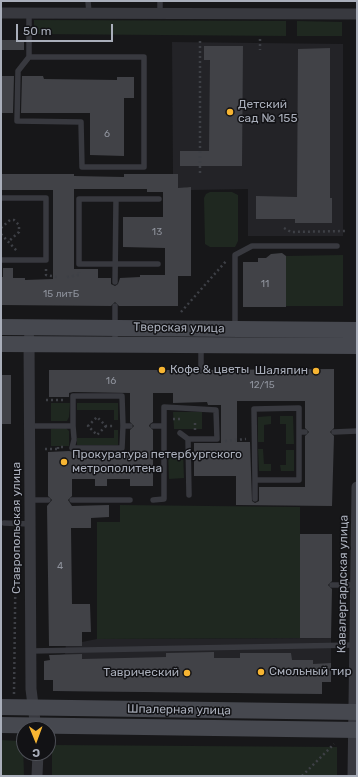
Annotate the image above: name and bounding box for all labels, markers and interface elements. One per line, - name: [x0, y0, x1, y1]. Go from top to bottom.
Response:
- scale bar: [18, 16, 115, 42]
- text: 50 m: [23, 24, 51, 38]
- place label: Детский сад № 155: [238, 98, 298, 126]
- marker: Детский сад № 155: [225, 107, 235, 117]
- house number: 6: [104, 128, 110, 140]
- house number: 13: [152, 226, 162, 238]
- house number: 11: [261, 278, 269, 290]
- house number: 15 литБ: [43, 288, 79, 300]
- street label: Тверская улица: [133, 320, 225, 336]
- place label: Кофе & цветы: [170, 363, 249, 377]
- place label: Шаляпин: [255, 364, 308, 378]
- marker: Кофе & цветы: [157, 365, 167, 375]
- marker: Шаляпин: [311, 366, 321, 376]
- house number: 16: [106, 375, 116, 387]
- house number: 12/15: [249, 379, 275, 391]
- place label: Прокуратура петербургского метрополитена: [72, 448, 242, 476]
- marker: Прокуратура петербургского метрополитена: [59, 457, 69, 467]
- street label: Ставропольская улица: [10, 462, 24, 594]
- street label: Кавалергардская улица: [335, 515, 351, 653]
- house number: 4: [57, 560, 63, 572]
- place label: Смольный тир: [269, 665, 352, 679]
- place label: Таврический: [103, 666, 179, 680]
- marker: Смольный тир: [256, 667, 266, 677]
- marker: Таврический: [182, 668, 192, 678]
- street label: Шпалерная улица: [127, 702, 231, 718]
- north arrow: [16, 721, 56, 761]
- text: С: [32, 746, 40, 759]

